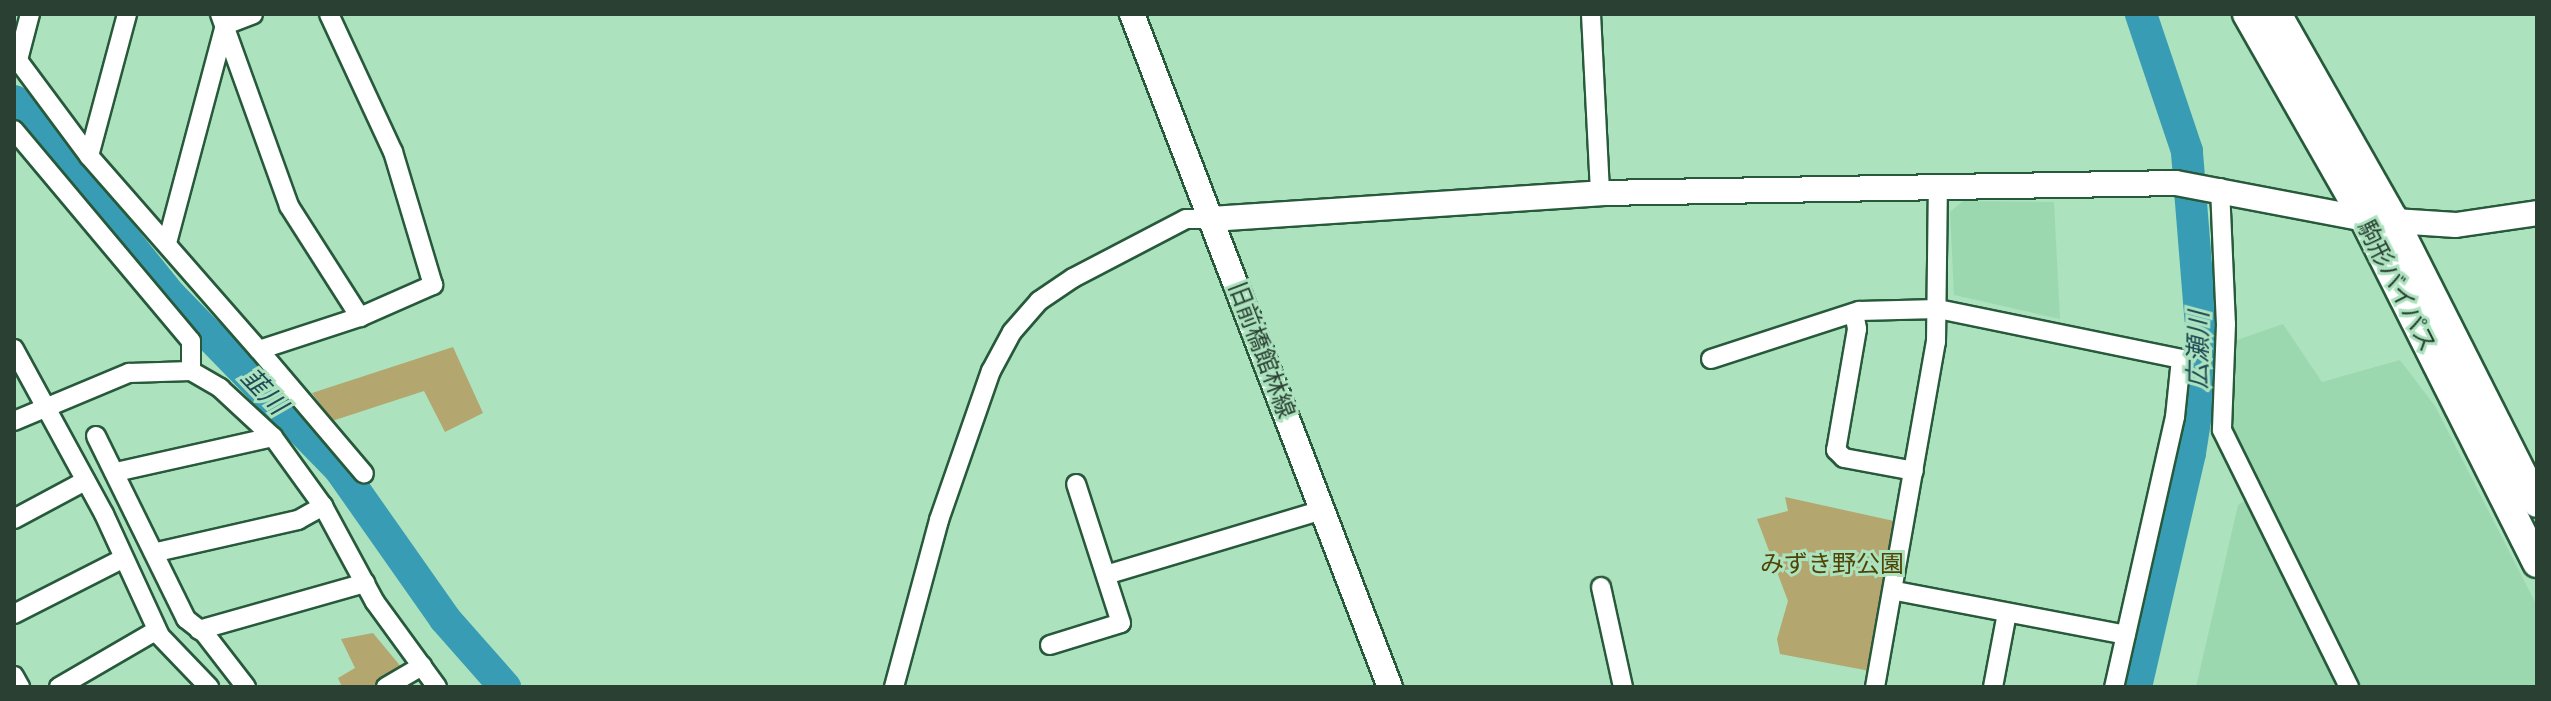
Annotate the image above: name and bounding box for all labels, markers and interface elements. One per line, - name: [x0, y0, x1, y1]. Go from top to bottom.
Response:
- street label: 駒形バイパス: [2351, 215, 2443, 357]
- street label: 旧前橋館林線: [1223, 278, 1301, 422]
- water label: 広瀬川: [2182, 311, 2214, 389]
- water label: 韮川: [235, 361, 293, 421]
- park label: みずき野公園: [1760, 550, 1904, 578]

